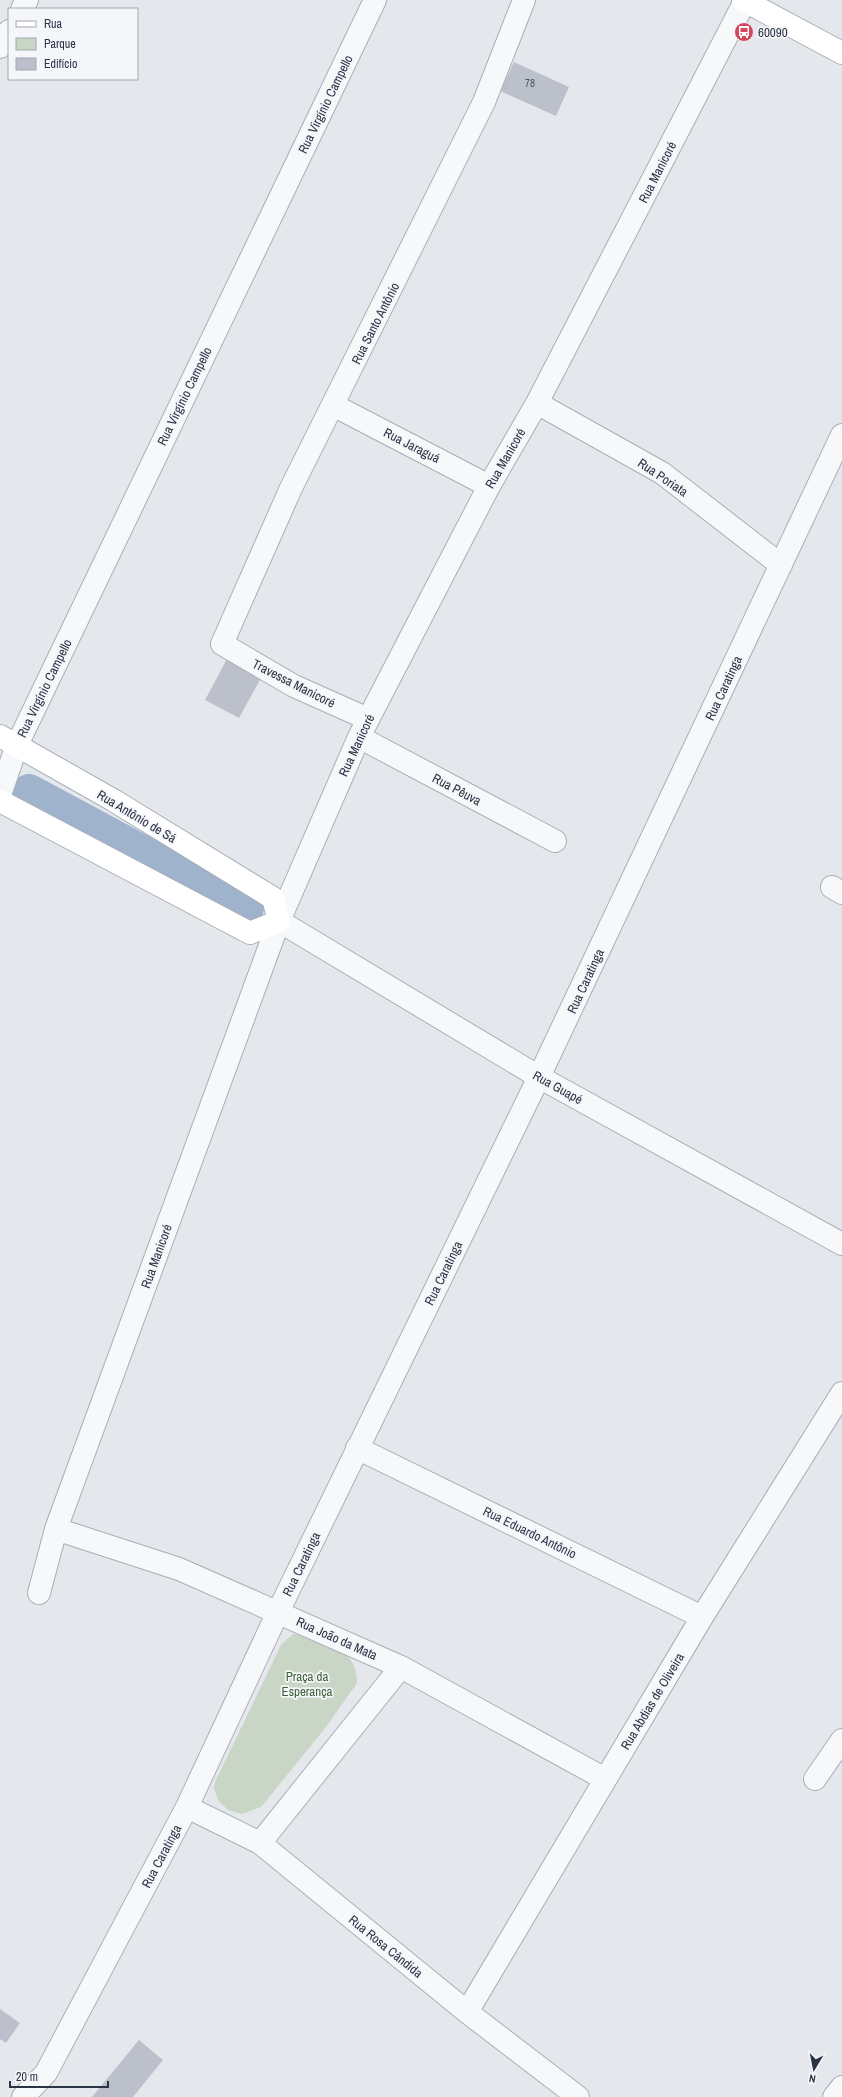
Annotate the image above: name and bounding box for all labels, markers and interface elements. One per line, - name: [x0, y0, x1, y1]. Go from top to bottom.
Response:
- legend: [8, 8, 138, 80]
- text: Rua: [44, 16, 63, 32]
- bus stop icon: 60090: [733, 21, 755, 43]
- place label: 60090: [758, 24, 788, 41]
- text: Parque: [44, 36, 76, 52]
- street label: Rua Virgínio Campello: [294, 52, 357, 156]
- text: Edifício: [44, 56, 77, 72]
- house number: 78: [525, 76, 535, 90]
- street label: Rua Manicoré: [635, 138, 680, 206]
- street label: Rua Santo Antônio: [348, 279, 403, 367]
- street label: Rua Virgínio Campello: [153, 344, 216, 448]
- street label: Rua Jaraguá: [381, 424, 443, 467]
- street label: Rua Manicoré: [481, 425, 530, 491]
- street label: Rua Poriata: [634, 454, 691, 500]
- street label: Rua Virgínio Campello: [13, 636, 76, 740]
- street label: Rua Caratinga: [701, 653, 746, 723]
- street label: Travessa Manicoré: [249, 655, 338, 712]
- street label: Rua Manicoré: [335, 711, 378, 779]
- street label: Rua Pêuva: [429, 770, 484, 809]
- street label: Rua Antônio de Sá: [94, 786, 180, 847]
- street label: Rua Caratinga: [563, 946, 608, 1016]
- street label: Rua Guapé: [530, 1067, 586, 1108]
- street label: Rua Manicoré: [137, 1222, 176, 1291]
- street label: Rua Caratinga: [421, 1238, 466, 1308]
- street label: Rua Eduardo Antônio: [480, 1502, 579, 1562]
- street label: Rua Caratinga: [279, 1529, 324, 1599]
- street label: Rua João da Mata: [294, 1613, 380, 1664]
- street label: Rua Abdias de Oliveira: [617, 1650, 688, 1753]
- park label: Praça da Esperança: [282, 1668, 333, 1700]
- street label: Rua Caratinga: [138, 1822, 185, 1891]
- street label: Rua Rosa Cândida: [345, 1911, 426, 1982]
- north arrow: [794, 2049, 834, 2089]
- scale bar: [10, 2063, 108, 2089]
- text: 20 m: [16, 2069, 38, 2085]
- text: N: [808, 2071, 817, 2086]

